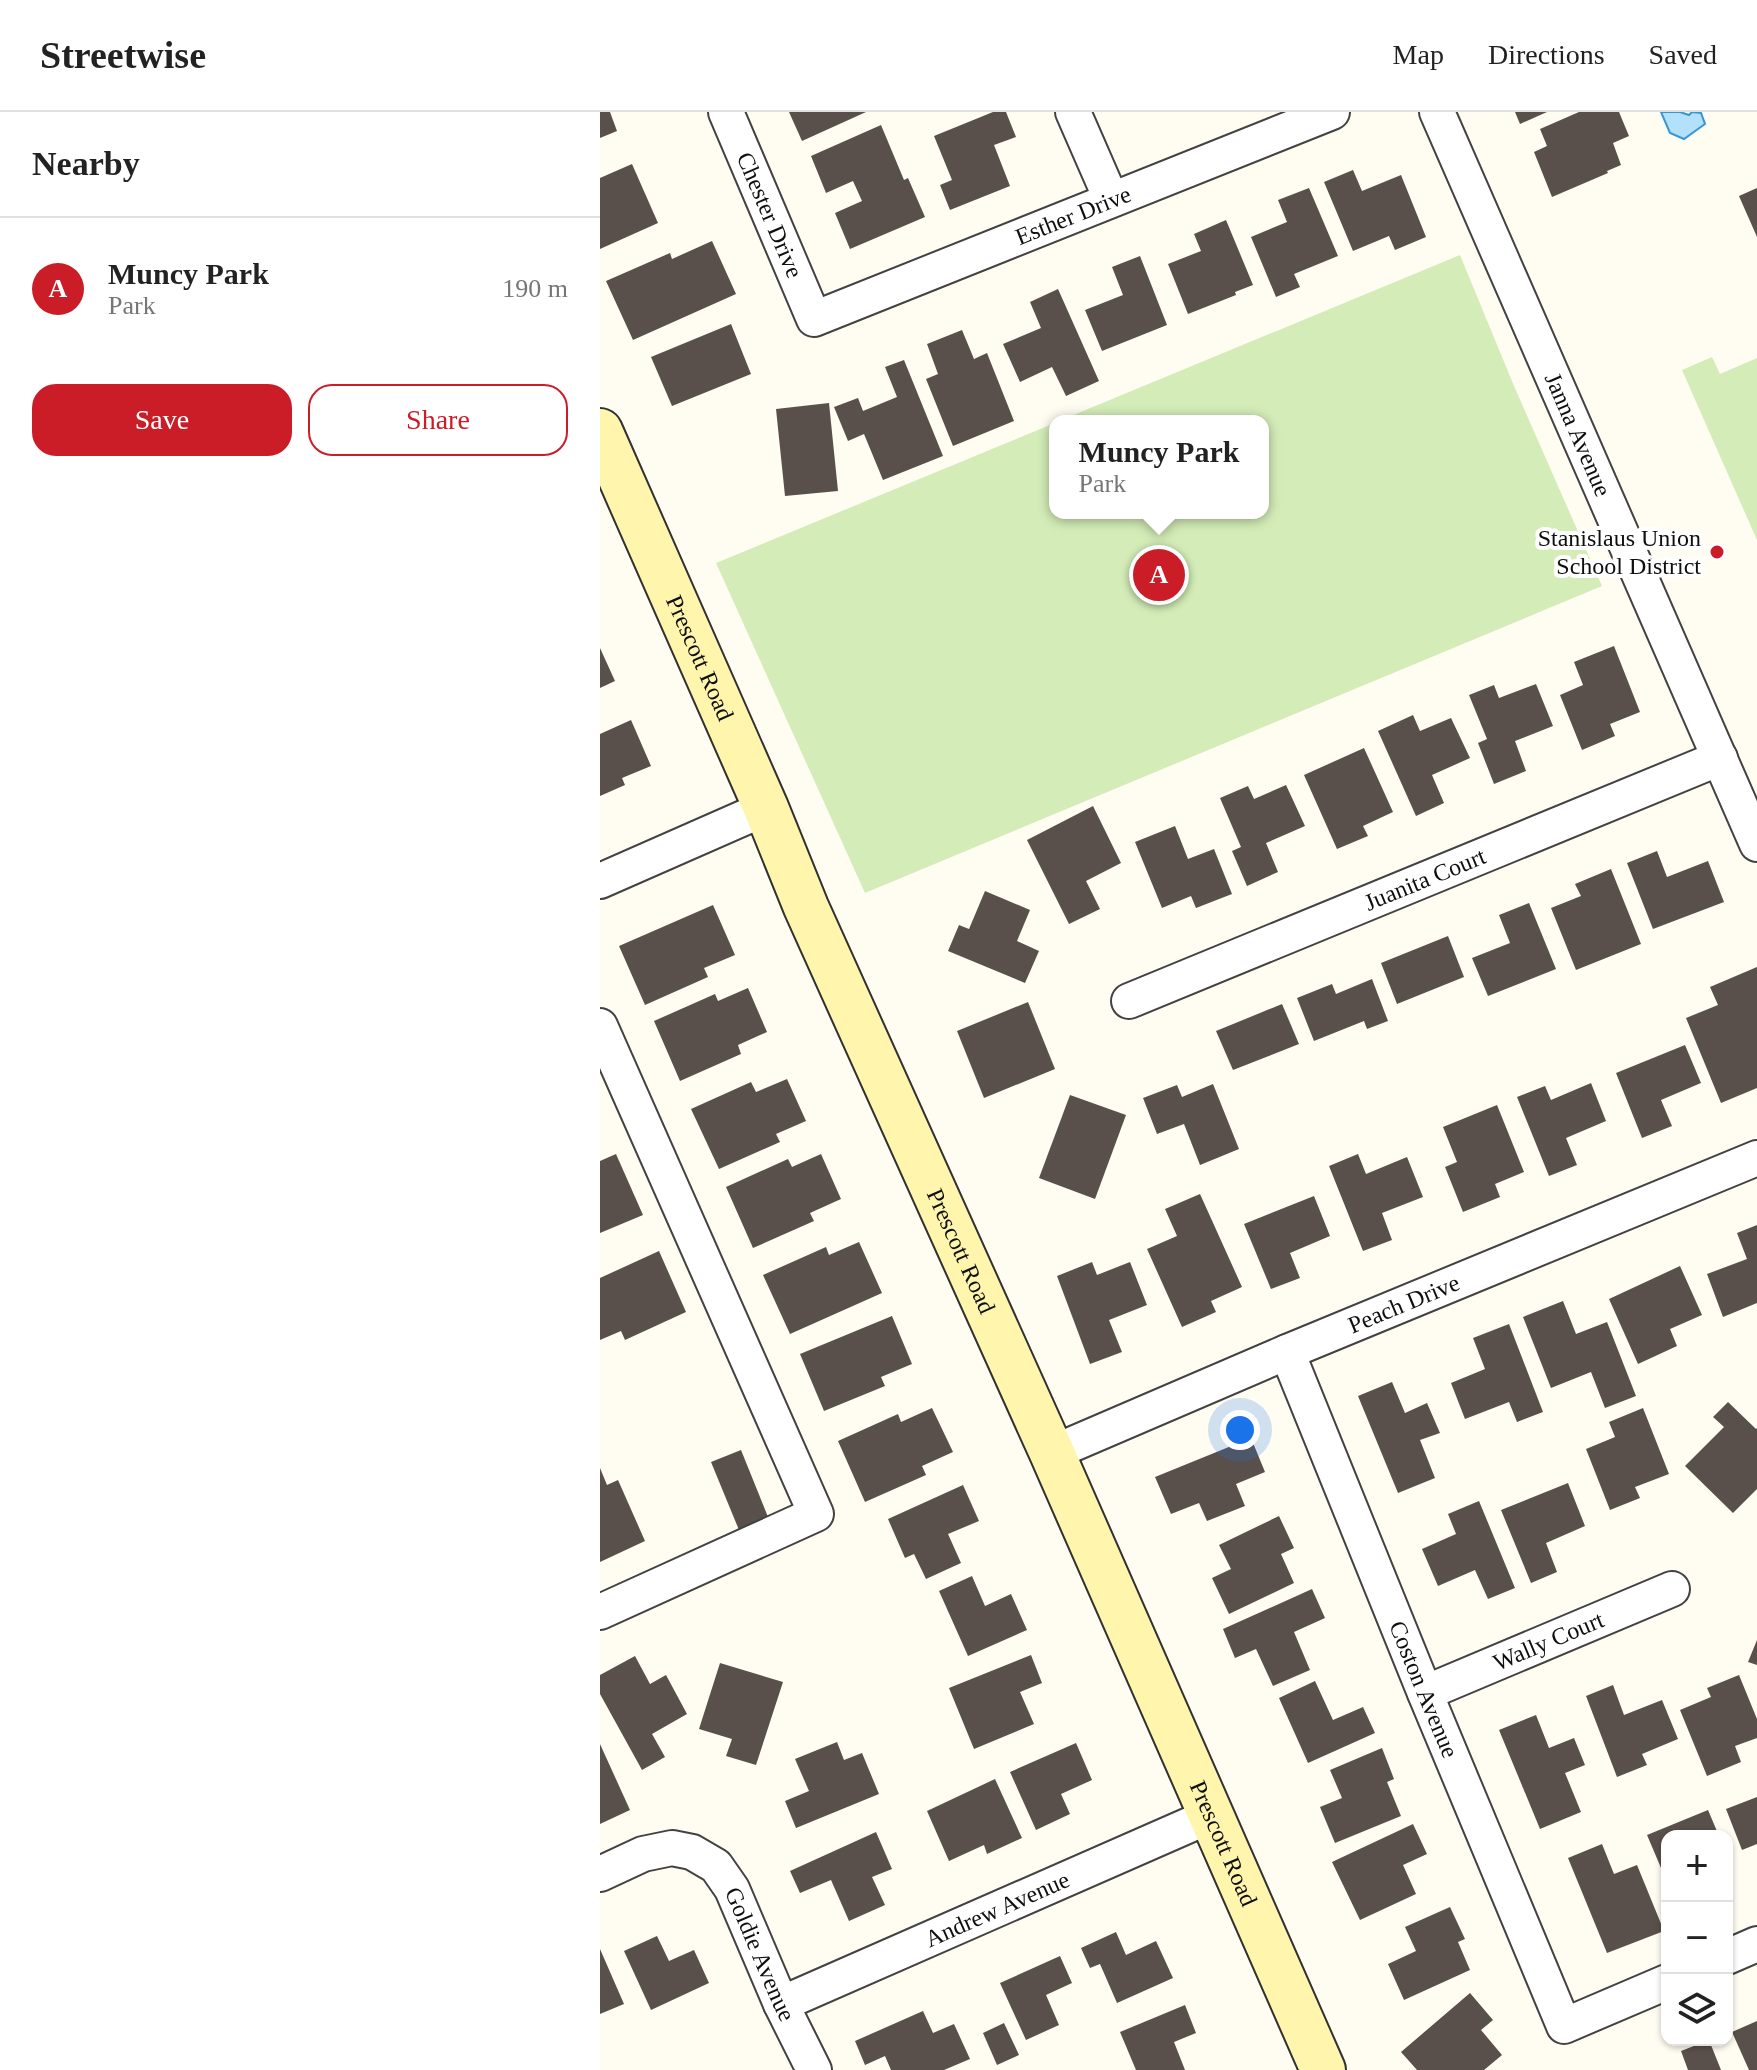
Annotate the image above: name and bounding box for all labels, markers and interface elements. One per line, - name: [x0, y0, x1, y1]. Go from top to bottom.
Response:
- text: Streetwise: [40, 34, 206, 76]
- text: Map: [1393, 39, 1444, 70]
- text: Directions: [1488, 39, 1605, 70]
- text: Saved: [1649, 39, 1717, 70]
- text: Nearby: [32, 145, 140, 182]
- street label: Chester Drive: [732, 148, 808, 282]
- street label: Esther Drive: [1012, 181, 1135, 250]
- text: Muncy Park: [108, 257, 269, 290]
- text: A: [49, 274, 67, 303]
- text: 190 m: [502, 274, 568, 303]
- text: Park: [108, 291, 156, 320]
- street label: Janna Avenue: [1540, 369, 1616, 500]
- button: Save: [32, 384, 292, 456]
- button: Share: [308, 384, 568, 456]
- popup: [1049, 415, 1269, 519]
- text: Muncy Park: [1079, 435, 1239, 468]
- text: Park: [1079, 469, 1126, 498]
- place label: Stanislaus Union School District: [1538, 525, 1701, 579]
- marker: Stanislaus Union School District: [1708, 543, 1726, 561]
- pin: A: [1133, 545, 1185, 605]
- street label: Prescott Road: [661, 591, 739, 725]
- street label: Juanita Court: [1361, 843, 1490, 916]
- street label: Prescott Road: [922, 1185, 1000, 1317]
- street label: Peach Drive: [1344, 1269, 1463, 1338]
- your location: [1220, 1410, 1260, 1450]
- street label: Wally Court: [1489, 1606, 1608, 1676]
- street label: Coston Avenue: [1384, 1617, 1464, 1762]
- street label: Prescott Road: [1185, 1777, 1262, 1910]
- map controls: [1661, 1830, 1733, 2046]
- button: +: [1661, 1830, 1733, 1902]
- street label: Andrew Avenue: [921, 1866, 1073, 1952]
- street label: Goldie Avenue: [720, 1883, 800, 2025]
- button: −: [1661, 1902, 1733, 1974]
- button: layers: [1661, 1974, 1733, 2046]

